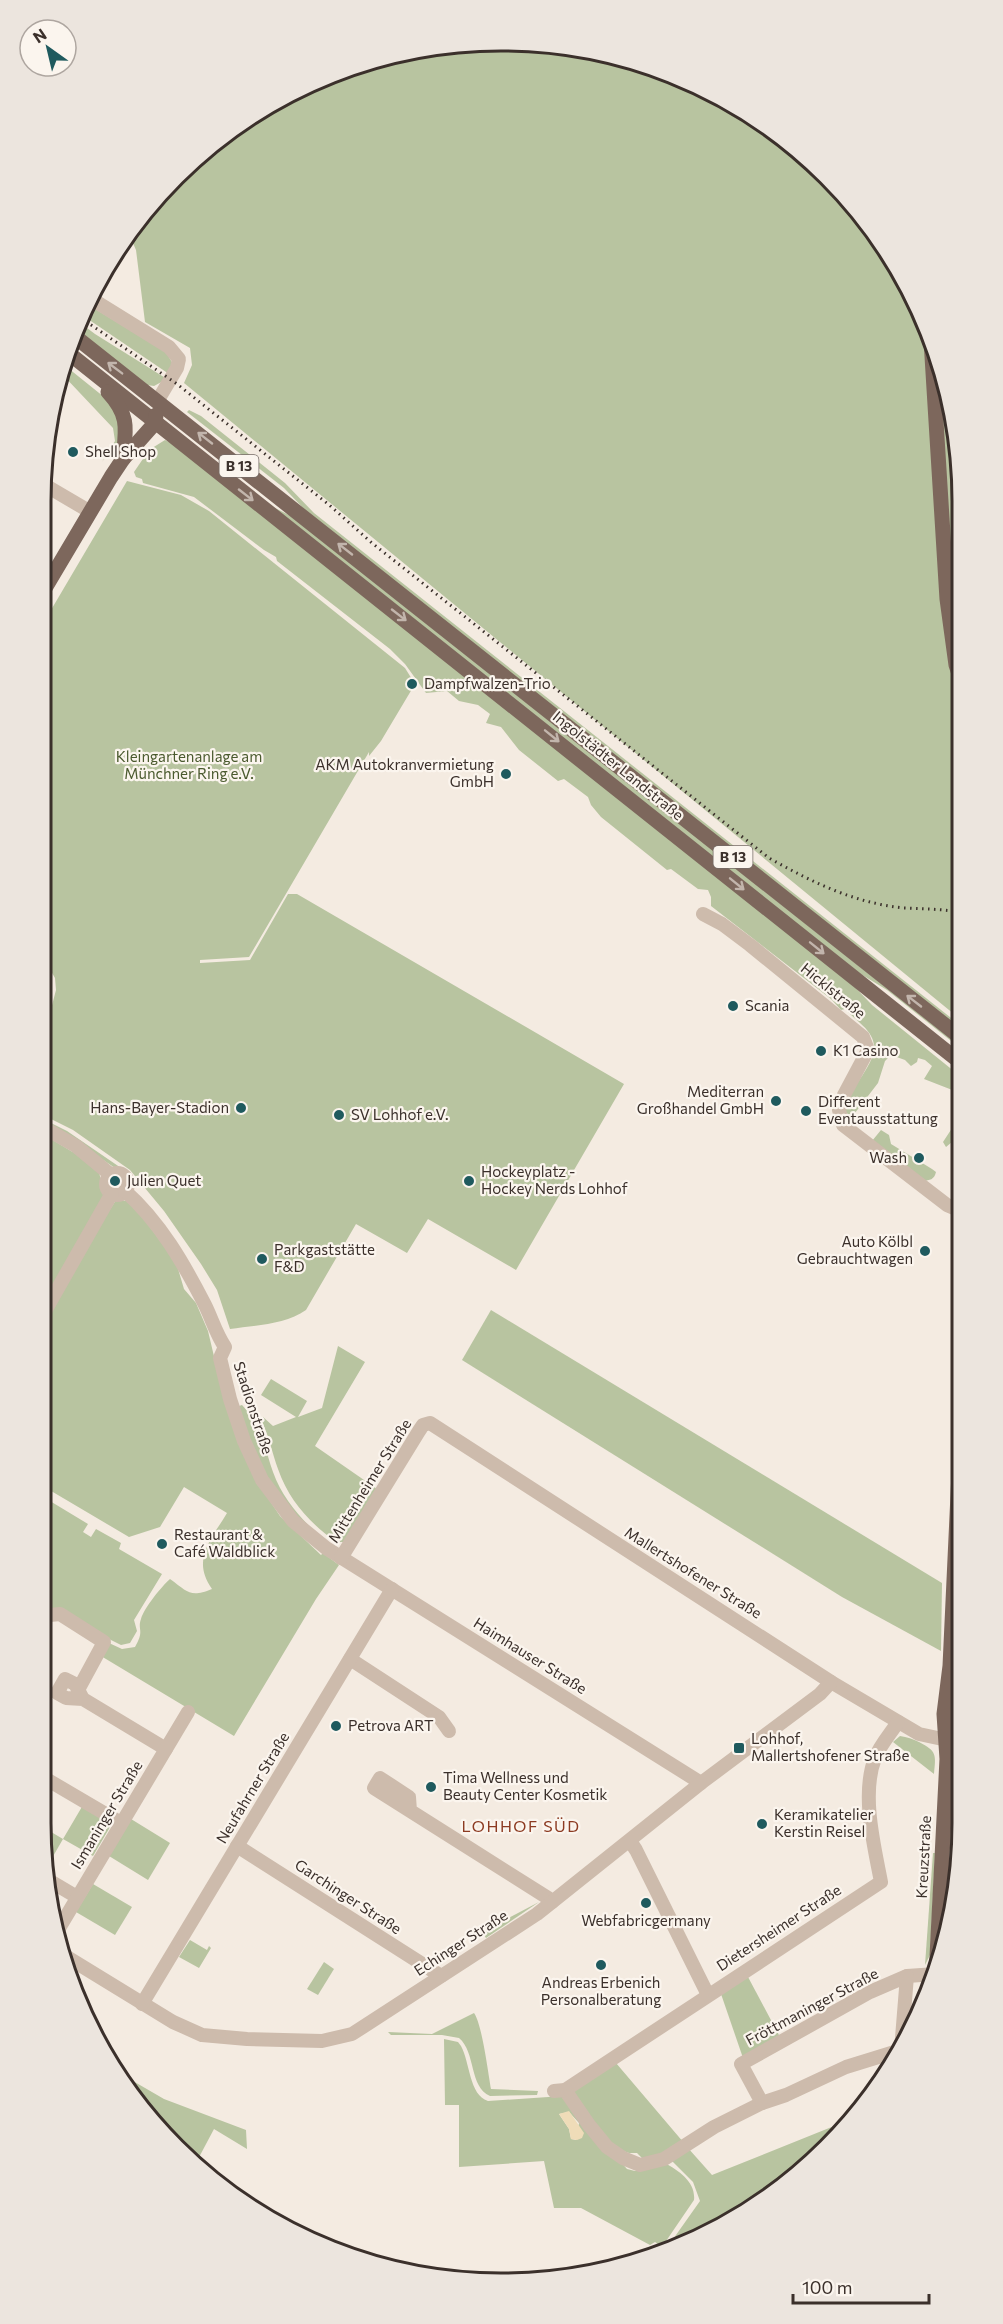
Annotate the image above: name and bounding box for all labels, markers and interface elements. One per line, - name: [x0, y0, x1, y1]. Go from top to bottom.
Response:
- north arrow: [18, 18, 78, 78]
- text: N: [29, 24, 50, 46]
- one-way arrow: [108, 362, 124, 374]
- one-way arrow: [198, 431, 213, 445]
- place label: Shell Shop: [85, 442, 156, 460]
- marker: Shell Shop: [66, 445, 80, 459]
- road number: B 13: [220, 455, 258, 477]
- one-way arrow: [238, 488, 254, 501]
- one-way arrow: [337, 543, 353, 556]
- one-way arrow: [391, 609, 407, 622]
- place label: Dampfwalzen-Trio: [424, 674, 551, 692]
- marker: Dampfwalzen-Trio: [405, 677, 419, 691]
- street label: Ingolstädter Landstraße: [550, 707, 688, 824]
- one-way arrow: [544, 730, 560, 743]
- park label: Kleingartenanlage am Münchner Ring e.V.: [116, 747, 262, 782]
- place label: AKM Autokranvermietung GmbH: [315, 755, 494, 790]
- marker: AKM Autokranvermietung GmbH: [499, 767, 513, 781]
- road number: B 13: [714, 846, 752, 868]
- one-way arrow: [729, 878, 745, 891]
- one-way arrow: [809, 942, 825, 955]
- street label: Hicklstraße: [798, 959, 870, 1022]
- one-way arrow: [907, 994, 923, 1007]
- place label: Scania: [745, 996, 789, 1014]
- marker: Scania: [726, 999, 740, 1013]
- place label: K1 Casino: [833, 1041, 898, 1059]
- marker: K1 Casino: [814, 1044, 828, 1058]
- place label: Mediterran Großhandel GmbH: [637, 1082, 764, 1117]
- place label: Different Eventausstattung: [818, 1092, 938, 1127]
- marker: Mediterran Großhandel GmbH: [769, 1094, 783, 1108]
- place label: Hans-Bayer-Stadion: [90, 1098, 229, 1116]
- marker: Hans-Bayer-Stadion: [234, 1101, 248, 1115]
- marker: Different Eventausstattung: [799, 1104, 813, 1118]
- place label: SV Lohhof e.V.: [351, 1105, 448, 1123]
- marker: SV Lohhof e.V.: [332, 1108, 346, 1122]
- place label: Wash: [869, 1148, 907, 1166]
- marker: Wash: [912, 1151, 926, 1165]
- place label: Hockeyplatz - Hockey Nerds Lohhof: [481, 1162, 628, 1197]
- place label: Julien Quet: [127, 1171, 201, 1189]
- marker: Julien Quet: [108, 1174, 122, 1188]
- marker: Hockeyplatz - Hockey Nerds Lohhof: [462, 1174, 476, 1188]
- place label: Auto Kölbl Gebrauchtwagen: [797, 1232, 913, 1267]
- place label: Parkgaststätte F&D: [274, 1240, 375, 1275]
- marker: Auto Kölbl Gebrauchtwagen: [918, 1244, 932, 1258]
- marker: Parkgaststätte F&D: [255, 1252, 269, 1266]
- street label: Stadionstraße: [231, 1359, 277, 1456]
- street label: Mittenheimer Straße: [324, 1415, 415, 1546]
- street label: Mallertshofener Straße: [622, 1523, 766, 1622]
- place label: Restaurant & Café Waldblick: [174, 1525, 275, 1560]
- marker: Restaurant & Café Waldblick: [155, 1537, 169, 1551]
- street label: Haimhauser Straße: [471, 1613, 590, 1697]
- place label: Petrova ART: [348, 1716, 434, 1734]
- marker: Petrova ART: [329, 1719, 343, 1733]
- street label: Neufahrner Straße: [212, 1728, 293, 1846]
- place label: Lohhof, Mallertshofener Straße: [751, 1729, 909, 1764]
- marker: Lohhof, Mallertshofener Straße: [732, 1741, 746, 1755]
- street label: Ismaninger Straße: [67, 1757, 146, 1872]
- place label: Tima Wellness und Beauty Center Kosmetik: [443, 1768, 607, 1803]
- marker: Tima Wellness und Beauty Center Kosmetik: [424, 1780, 438, 1794]
- place label: Keramikatelier Kerstin Reisel: [774, 1805, 874, 1840]
- street label: Kreuzstraße: [912, 1815, 934, 1899]
- district label: LOHHOF SÜD: [461, 1816, 581, 1835]
- marker: Keramikatelier Kerstin Reisel: [755, 1817, 769, 1831]
- street label: Garchinger Straße: [292, 1855, 405, 1937]
- street label: Dietersheimer Straße: [713, 1880, 844, 1974]
- marker: Webfabricgermany: [639, 1896, 653, 1910]
- street label: Echinger Straße: [410, 1905, 511, 1979]
- place label: Webfabricgermany: [581, 1911, 711, 1929]
- marker: Andreas Erbenich Personalberatung: [594, 1958, 608, 1972]
- street label: Fröttmaninger Straße: [742, 1964, 881, 2049]
- place label: Andreas Erbenich Personalberatung: [541, 1973, 661, 2008]
- scale bar: [793, 2267, 930, 2305]
- text: 100 m: [802, 2276, 852, 2298]

